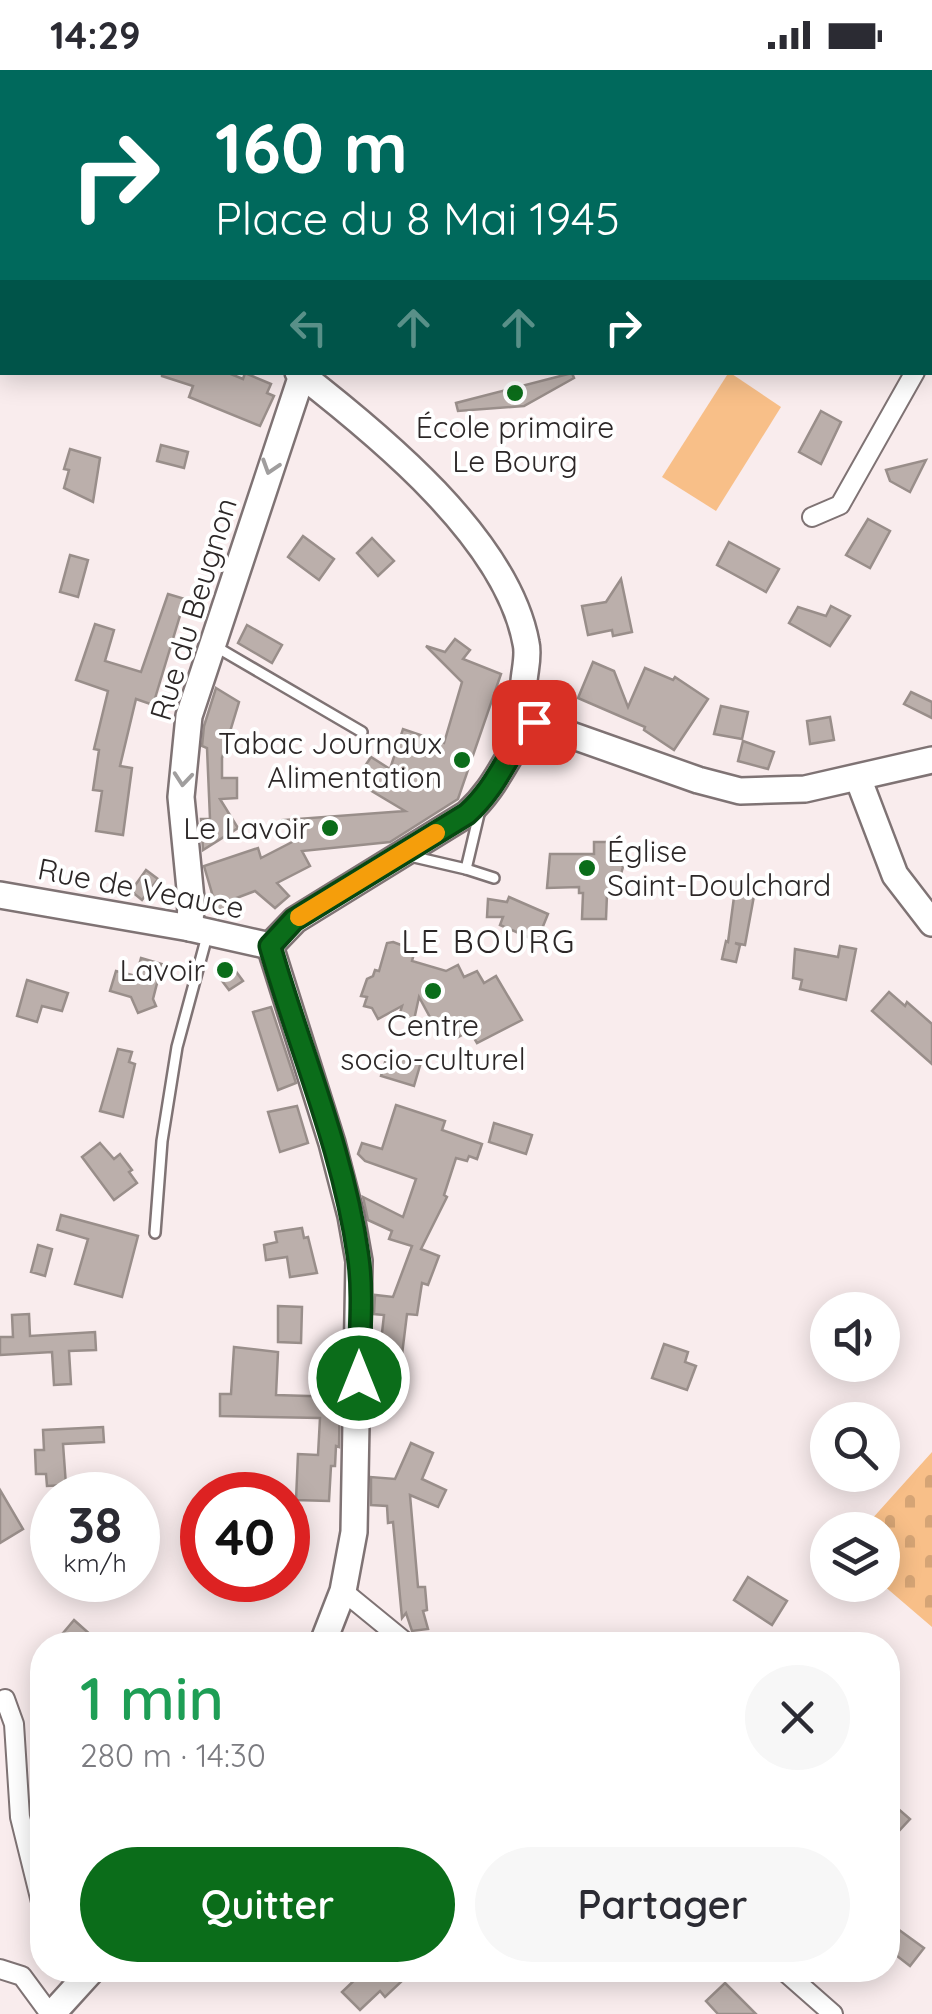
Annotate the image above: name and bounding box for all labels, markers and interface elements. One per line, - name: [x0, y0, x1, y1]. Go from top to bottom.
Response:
- text: 14:29: [50, 11, 141, 59]
- text: 160 m: [215, 103, 408, 191]
- icon: right: [50, 110, 180, 240]
- text: Place du 8 Mai 1945: [215, 190, 620, 246]
- icon: left: [281, 300, 336, 355]
- icon: ahead: [386, 300, 441, 355]
- icon: ahead: [491, 300, 546, 355]
- icon: right: [596, 300, 651, 355]
- marker: École primaire Le Bourg: [504, 382, 526, 404]
- place label: École primaire Le Bourg: [416, 408, 614, 480]
- one-way arrow: [261, 458, 282, 475]
- street label: Rue du Beugnon: [141, 493, 245, 725]
- pin: [492, 680, 577, 765]
- icon: arrive: [507, 695, 562, 750]
- place label: Tabac Journaux Alimentation: [218, 724, 442, 796]
- marker: Tabac Journaux Alimentation: [451, 749, 473, 771]
- one-way arrow: [172, 771, 194, 787]
- place label: Le Lavoir: [183, 809, 310, 847]
- marker: Le Lavoir: [319, 817, 341, 839]
- place label: Église Saint-Doulchard: [607, 832, 831, 904]
- street label: Rue de Veauce: [35, 849, 247, 927]
- marker: Église Saint-Doulchard: [576, 857, 598, 879]
- district label: LE BOURG: [401, 921, 577, 961]
- place label: Lavoir: [119, 951, 205, 989]
- marker: Lavoir: [214, 959, 236, 981]
- marker: Centre socio-culturel: [422, 980, 444, 1002]
- place label: Centre socio-culturel: [340, 1006, 526, 1078]
- map controls: [810, 1292, 900, 1602]
- button: sound: [810, 1292, 900, 1382]
- position arrow: [307, 1326, 411, 1430]
- button: search: [810, 1402, 900, 1492]
- speed limit sign: 40: [180, 1472, 310, 1602]
- text: 38: [68, 1493, 122, 1556]
- button: layers: [810, 1512, 900, 1602]
- text: km/h: [63, 1547, 127, 1578]
- text: 1 min: [80, 1660, 224, 1735]
- button: close: [745, 1665, 850, 1770]
- text: 280 m · 14:30: [80, 1735, 266, 1775]
- button: Quitter: [80, 1847, 455, 1962]
- button: Partager: [475, 1847, 850, 1962]

